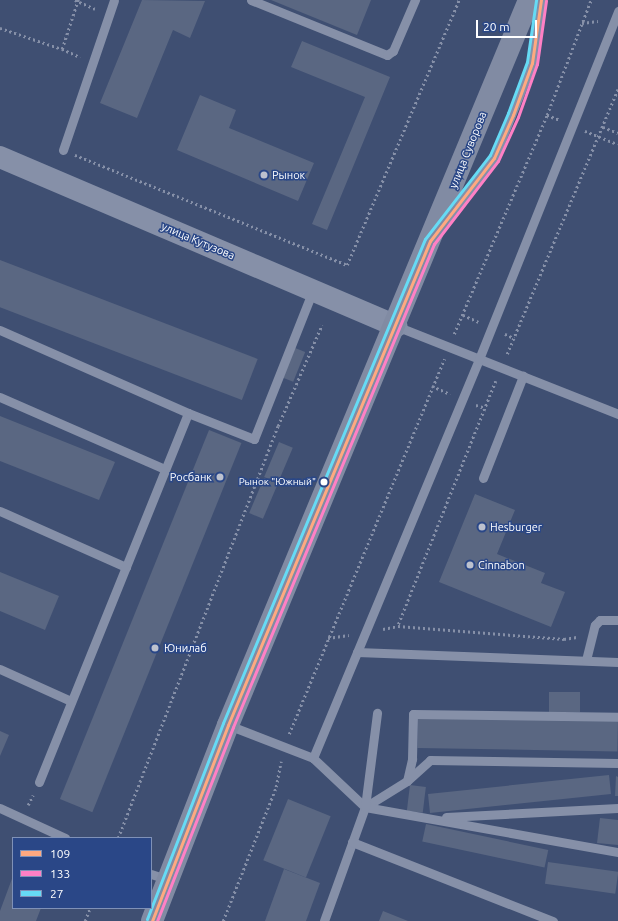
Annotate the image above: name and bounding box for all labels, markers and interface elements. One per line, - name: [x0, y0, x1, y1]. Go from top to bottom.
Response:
- scale bar: [478, 12, 539, 38]
- text: 20 m: [483, 20, 510, 33]
- street label: улица Суворова: [447, 110, 489, 190]
- place label: Рынок: [272, 168, 305, 182]
- marker: Рынок: [259, 170, 269, 180]
- street label: улица Кутузова: [159, 220, 237, 262]
- place label: Росбанк: [170, 470, 212, 484]
- marker: Росбанк: [215, 472, 225, 482]
- place label: Рынок "Южный": [239, 476, 316, 488]
- marker: Рынок "Южный": [319, 477, 329, 487]
- place label: Hesburger: [490, 520, 542, 534]
- marker: Hesburger: [477, 522, 487, 532]
- place label: Cinnabon: [478, 558, 525, 572]
- marker: Cinnabon: [465, 560, 475, 570]
- place label: Юнилаб: [164, 641, 207, 655]
- marker: Юнилаб: [149, 642, 161, 654]
- legend: [12, 837, 152, 909]
- text: 109: [50, 847, 70, 860]
- text: 133: [50, 867, 70, 880]
- text: 27: [50, 887, 64, 900]

